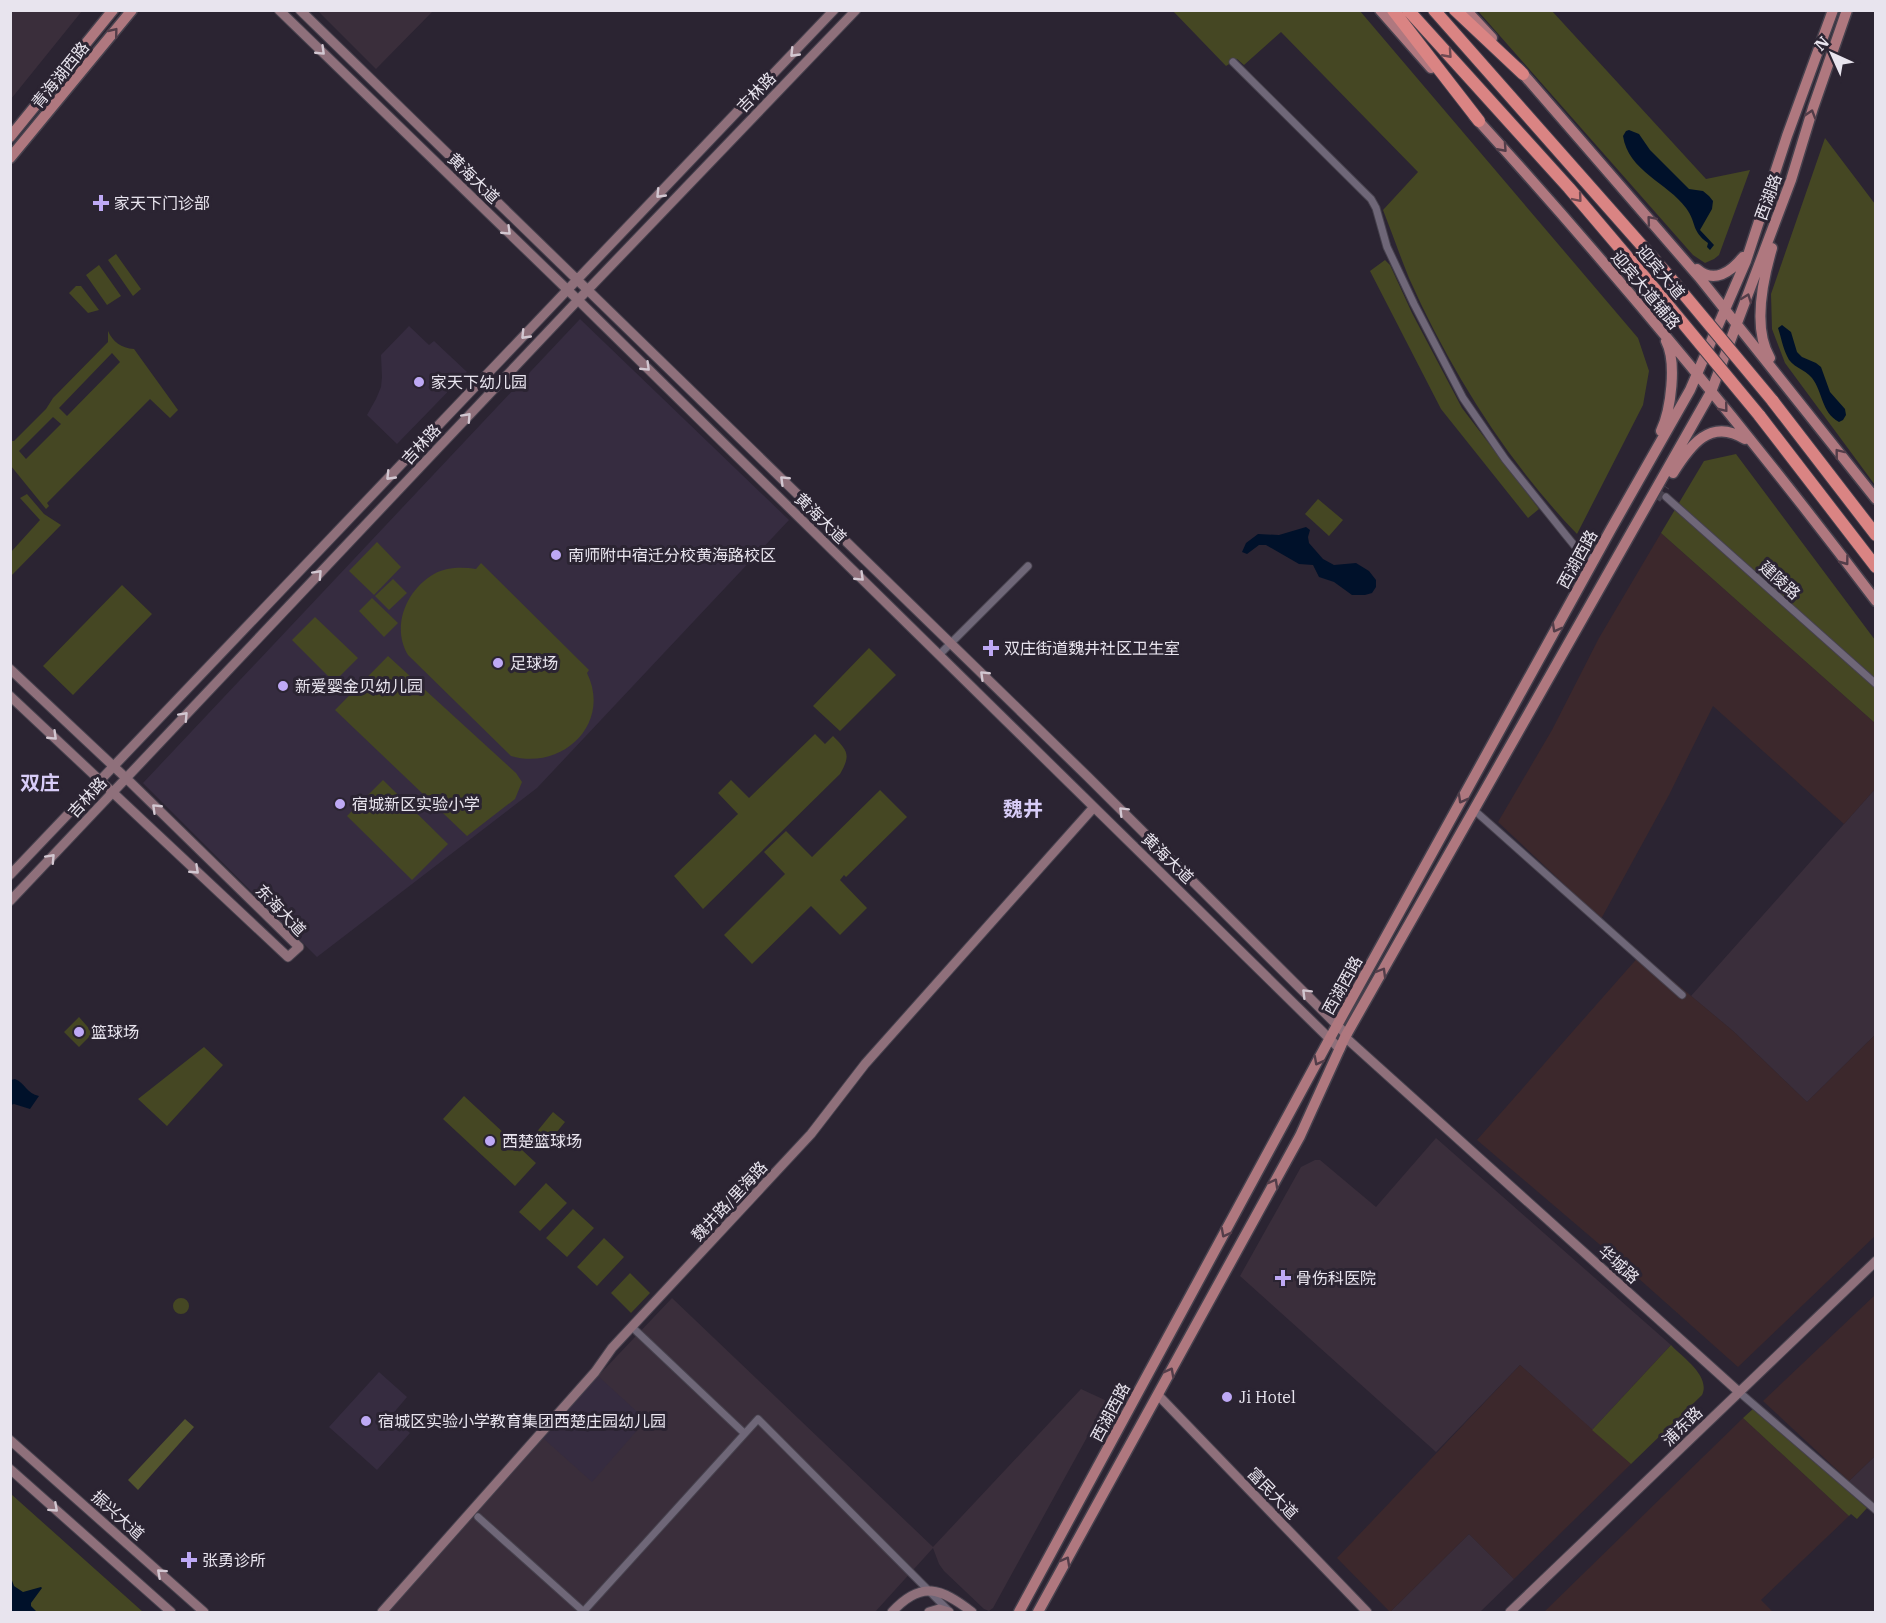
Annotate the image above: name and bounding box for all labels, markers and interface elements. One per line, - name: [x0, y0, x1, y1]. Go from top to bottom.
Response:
- north arrow: [1802, 24, 1862, 84]
- one-way arrow: [107, 28, 118, 39]
- text: N: [1810, 32, 1833, 55]
- street label: 青海湖西路: [27, 38, 93, 112]
- one-way arrow: [315, 44, 325, 55]
- one-way arrow: [790, 46, 801, 57]
- one-way arrow: [1440, 46, 1451, 57]
- street label: 吉林路: [732, 68, 780, 116]
- one-way arrow: [1804, 109, 1816, 120]
- one-way arrow: [1496, 141, 1507, 151]
- street label: 黄海大道: [444, 149, 504, 207]
- street label: 西湖路: [1750, 171, 1786, 223]
- one-way arrow: [656, 187, 667, 198]
- one-way arrow: [1571, 191, 1582, 202]
- place label: 家天下门诊部: [114, 193, 210, 213]
- marker: 家天下门诊部: [92, 194, 110, 212]
- one-way arrow: [1647, 216, 1658, 227]
- one-way arrow: [499, 223, 510, 234]
- street label: 迎宾大道: [1633, 241, 1689, 303]
- street label: 迎宾大道辅路: [1607, 247, 1685, 333]
- one-way arrow: [1739, 293, 1752, 304]
- one-way arrow: [521, 328, 532, 339]
- one-way arrow: [639, 359, 650, 370]
- place label: 家天下幼儿园: [431, 372, 527, 392]
- marker: 家天下幼儿园: [412, 375, 426, 389]
- one-way arrow: [1717, 402, 1728, 413]
- one-way arrow: [459, 414, 470, 425]
- street label: 吉林路: [397, 420, 445, 468]
- one-way arrow: [1836, 449, 1847, 460]
- one-way arrow: [386, 469, 397, 480]
- one-way arrow: [780, 476, 791, 487]
- street label: 黄海大道: [791, 489, 851, 547]
- street label: 西湖西路: [1553, 526, 1601, 592]
- place label: 南师附中宿迁分校黄海路校区: [568, 545, 776, 565]
- marker: 南师附中宿迁分校黄海路校区: [549, 548, 563, 562]
- one-way arrow: [1838, 554, 1849, 565]
- street label: 建陵路: [1755, 557, 1805, 603]
- one-way arrow: [854, 570, 864, 581]
- one-way arrow: [311, 571, 322, 581]
- one-way arrow: [1552, 622, 1563, 632]
- place label: 双庄街道魏井社区卫生室: [1004, 638, 1180, 658]
- marker: 双庄街道魏井社区卫生室: [982, 639, 1000, 657]
- place label: 足球场: [510, 653, 558, 673]
- marker: 足球场: [491, 656, 505, 670]
- one-way arrow: [980, 671, 991, 682]
- place label: 新爱婴金贝幼儿园: [295, 676, 423, 696]
- marker: 新爱婴金贝幼儿园: [276, 679, 290, 693]
- one-way arrow: [177, 712, 188, 722]
- one-way arrow: [45, 729, 56, 740]
- district label: 双庄: [20, 769, 60, 796]
- street label: 吉林路: [63, 773, 111, 821]
- one-way arrow: [1458, 792, 1469, 803]
- place label: 宿城新区实验小学: [352, 794, 480, 814]
- district label: 魏井: [1003, 795, 1043, 822]
- marker: 宿城新区实验小学: [333, 797, 347, 811]
- one-way arrow: [153, 804, 164, 815]
- one-way arrow: [1119, 807, 1130, 818]
- street label: 黄海大道: [1138, 829, 1198, 887]
- one-way arrow: [43, 854, 54, 865]
- one-way arrow: [188, 863, 199, 874]
- street label: 东海大道: [252, 880, 310, 940]
- street label: 西湖西路: [1318, 952, 1366, 1018]
- one-way arrow: [1375, 968, 1387, 978]
- one-way arrow: [1303, 989, 1314, 1000]
- place label: 篮球场: [91, 1022, 139, 1042]
- marker: 篮球场: [72, 1025, 86, 1039]
- one-way arrow: [1314, 1055, 1325, 1066]
- place label: 西楚篮球场: [502, 1131, 582, 1151]
- marker: 西楚篮球场: [483, 1134, 497, 1148]
- street label: 魏井路/里海路: [687, 1157, 771, 1245]
- one-way arrow: [1267, 1179, 1278, 1189]
- one-way arrow: [1221, 1227, 1232, 1237]
- street label: 华城路: [1594, 1241, 1644, 1287]
- place label: 骨伤科医院: [1296, 1268, 1376, 1288]
- marker: 骨伤科医院: [1274, 1269, 1292, 1287]
- one-way arrow: [1163, 1368, 1174, 1378]
- street label: 西湖西路: [1086, 1379, 1134, 1445]
- place label: Ji Hotel: [1239, 1387, 1296, 1407]
- marker: Ji Hotel: [1220, 1390, 1234, 1404]
- street label: 浦东路: [1658, 1402, 1706, 1450]
- place label: 宿城区实验小学教育集团西楚庄园幼儿园: [378, 1411, 666, 1431]
- marker: 宿城区实验小学教育集团西楚庄园幼儿园: [359, 1414, 373, 1428]
- street label: 富民大道: [1244, 1463, 1302, 1523]
- street label: 振兴大道: [88, 1486, 148, 1544]
- one-way arrow: [47, 1501, 58, 1512]
- place label: 张勇诊所: [202, 1550, 266, 1570]
- marker: 张勇诊所: [180, 1551, 198, 1569]
- one-way arrow: [1059, 1557, 1070, 1567]
- one-way arrow: [157, 1570, 168, 1581]

